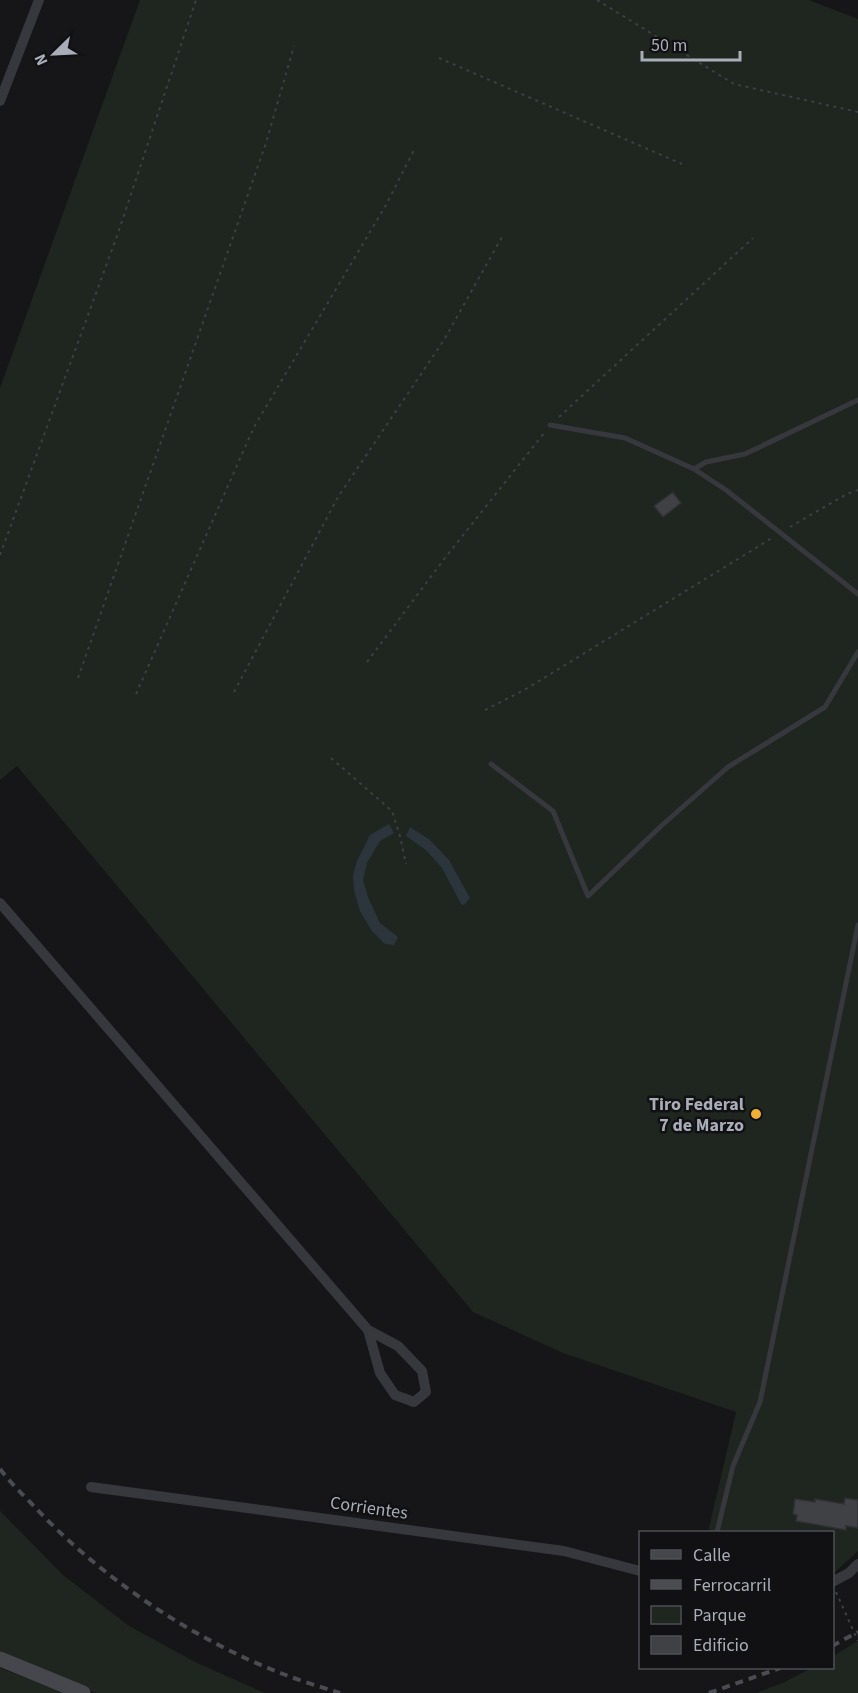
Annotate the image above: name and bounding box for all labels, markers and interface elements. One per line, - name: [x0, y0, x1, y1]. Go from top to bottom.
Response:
- north arrow: [24, 24, 84, 84]
- scale bar: [642, 24, 740, 62]
- text: 50 m: [651, 33, 687, 58]
- text: N: [29, 50, 53, 69]
- place label: Tiro Federal 7 de Marzo: [649, 1092, 744, 1138]
- marker: Tiro Federal 7 de Marzo: [749, 1107, 763, 1121]
- street label: Corrientes: [329, 1490, 409, 1526]
- legend: [639, 1531, 834, 1669]
- text: Calle: [693, 1543, 731, 1568]
- text: Ferrocarril: [693, 1573, 771, 1598]
- text: Parque: [693, 1603, 746, 1628]
- text: Edificio: [693, 1633, 749, 1658]

